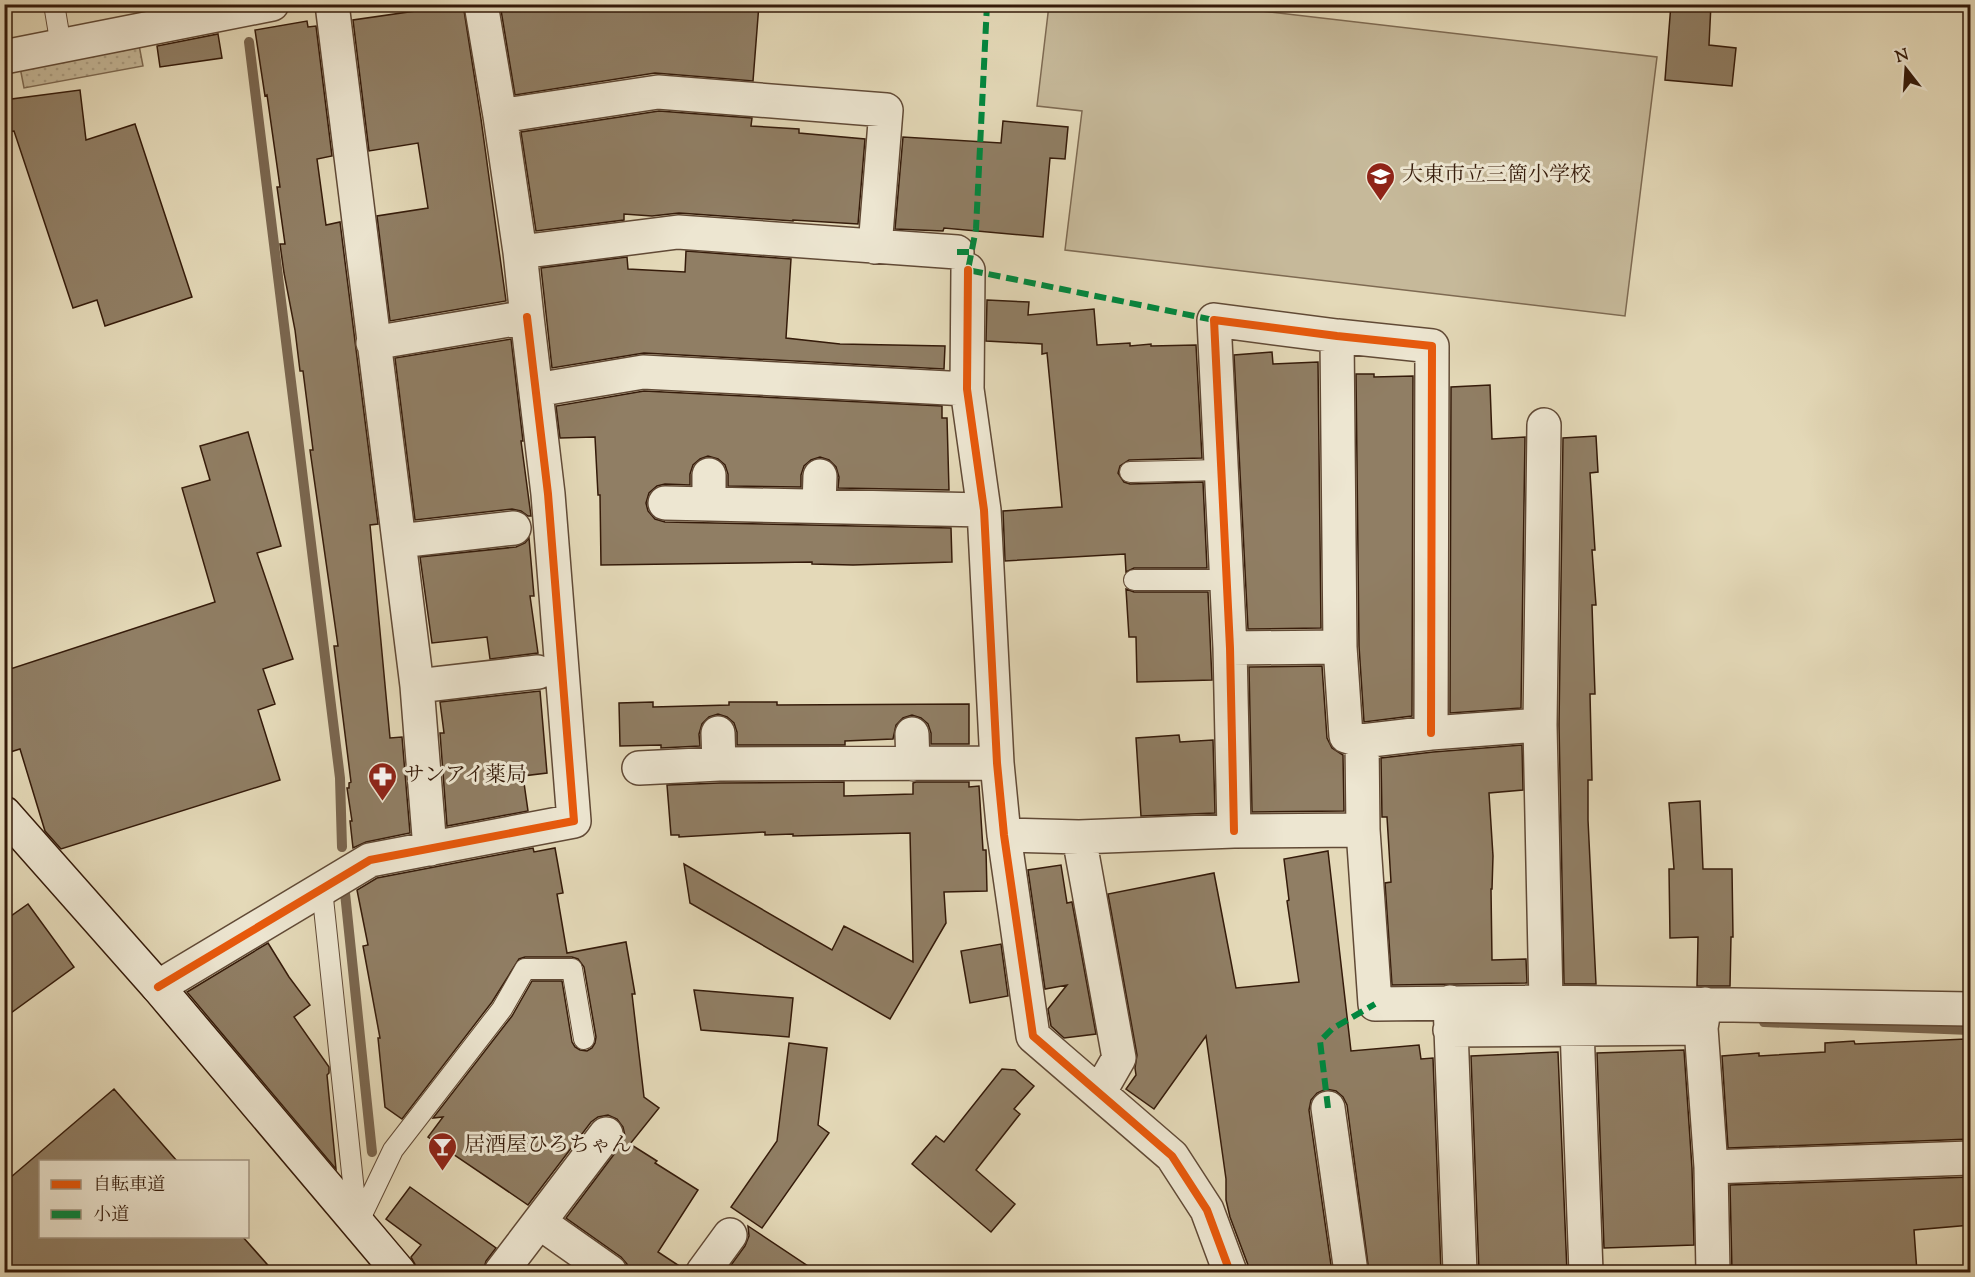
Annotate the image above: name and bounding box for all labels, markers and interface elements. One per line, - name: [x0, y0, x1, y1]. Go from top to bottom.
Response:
- north arrow: [1876, 39, 1936, 99]
- text: N: [1893, 44, 1912, 70]
- school or university icon: 大東市立三箇小学校: [1365, 160, 1397, 202]
- place label: 大東市立三箇小学校: [1402, 161, 1591, 191]
- pharmacy icon: サンアイ薬局: [367, 760, 399, 802]
- place label: サンアイ薬局: [404, 761, 527, 791]
- bar icon: 居酒屋ひろちゃん: [427, 1130, 459, 1172]
- place label: 居酒屋ひろちゃん: [464, 1131, 632, 1161]
- legend: [39, 1160, 249, 1238]
- text: 自転車道: [93, 1173, 165, 1199]
- text: 小道: [93, 1203, 129, 1229]

